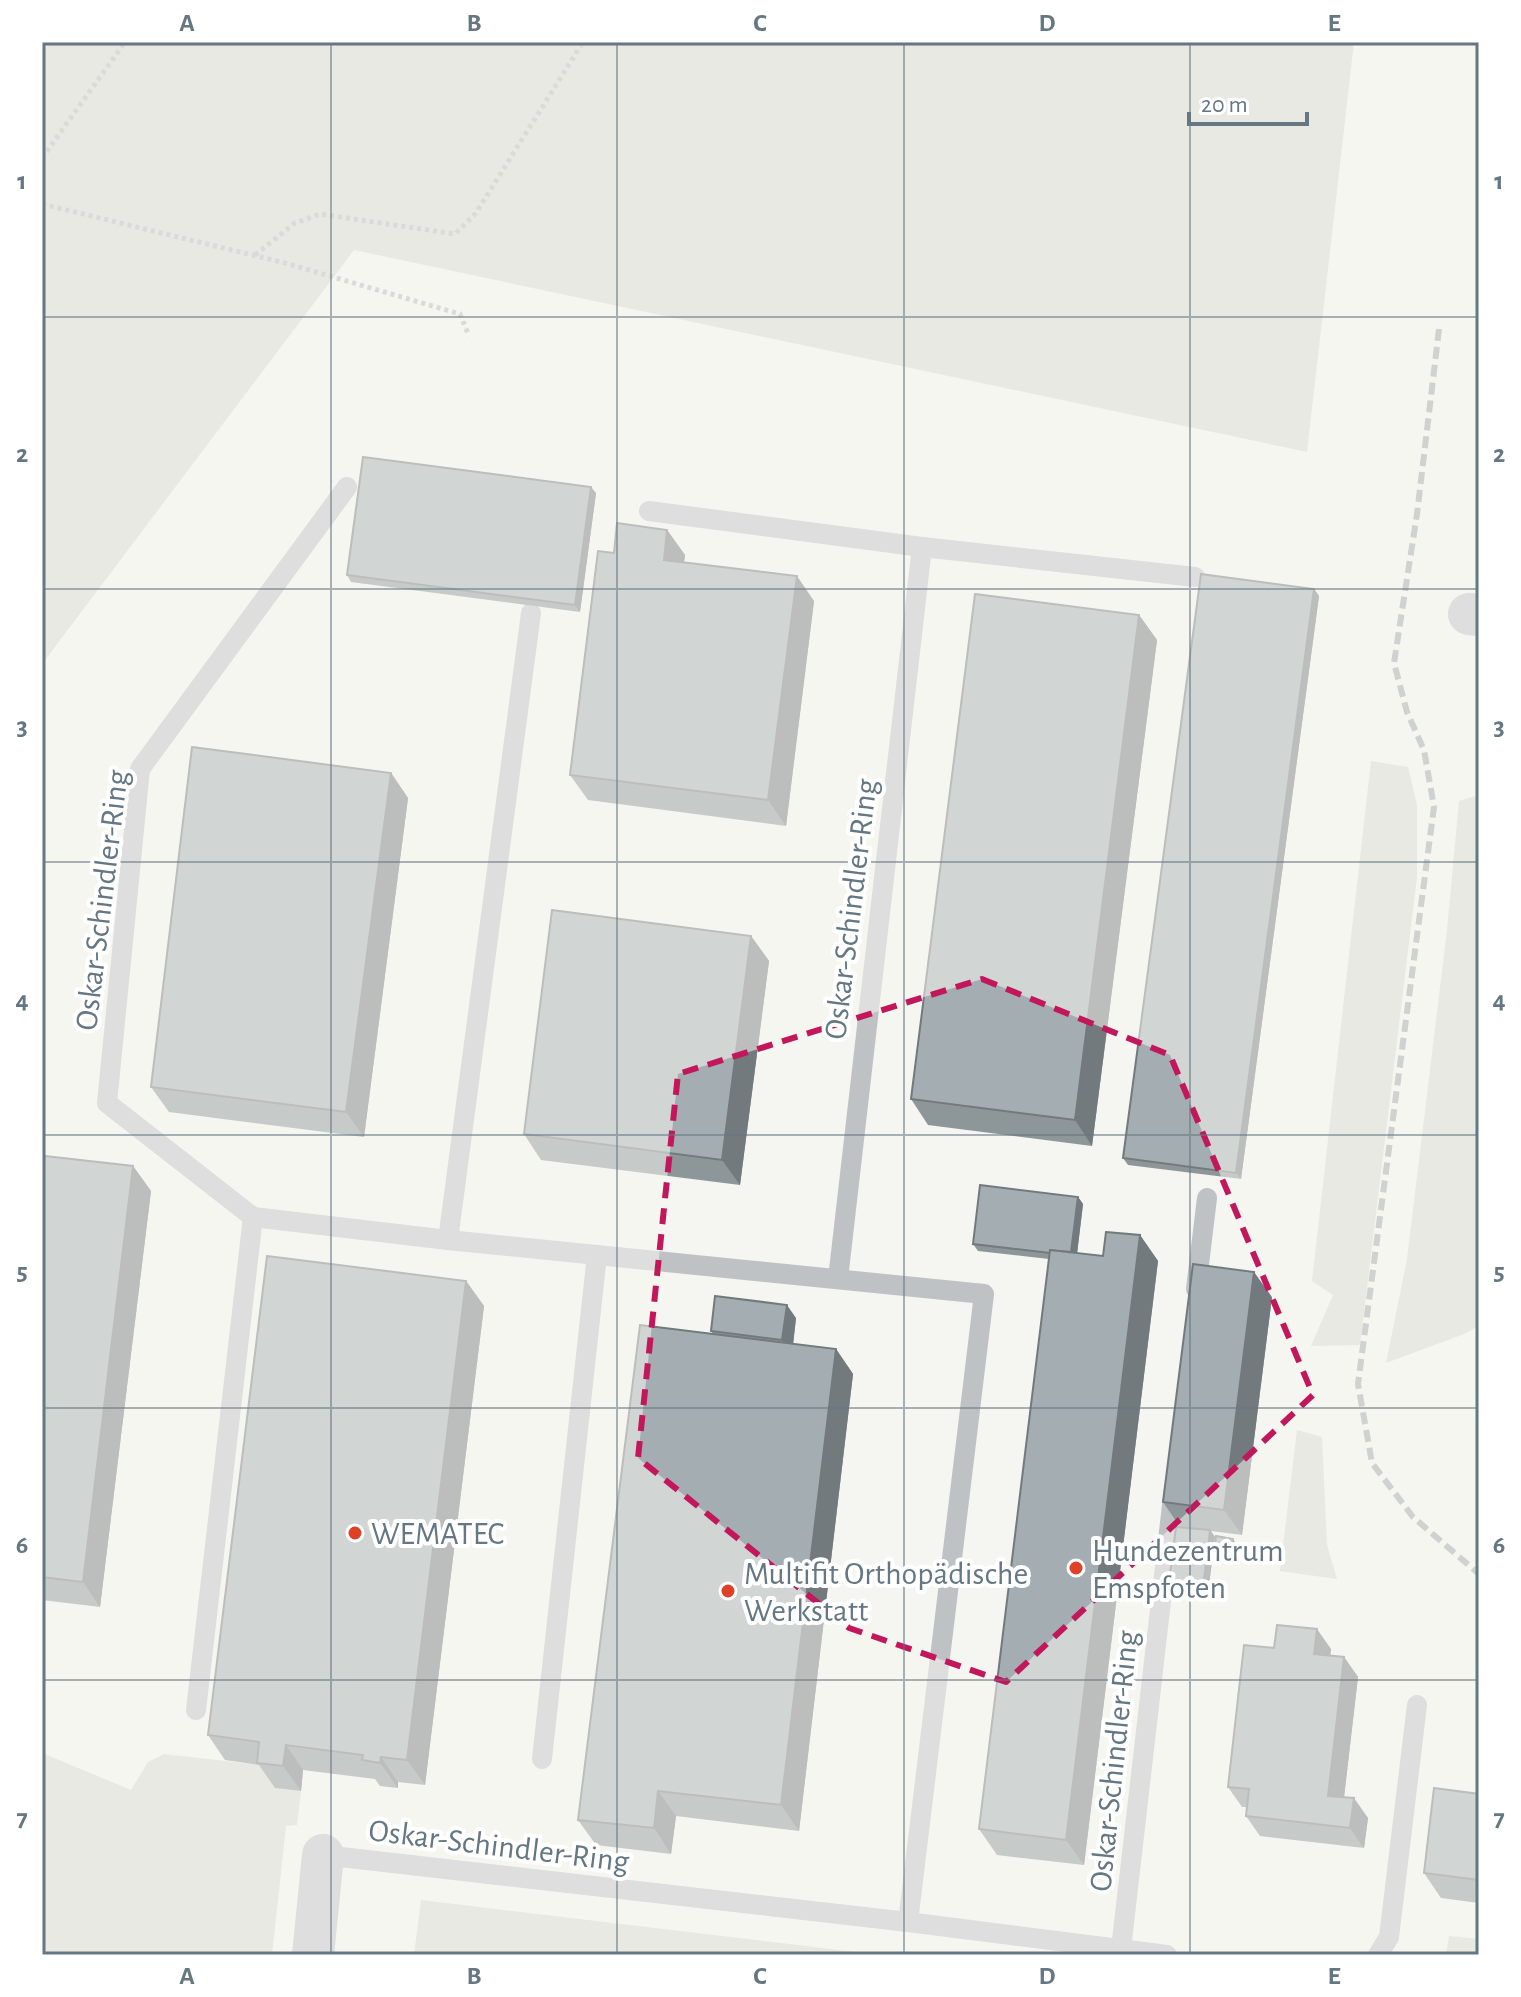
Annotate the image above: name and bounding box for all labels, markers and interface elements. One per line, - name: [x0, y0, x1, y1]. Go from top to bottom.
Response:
- text: A: [179, 10, 195, 36]
- text: B: [466, 10, 482, 36]
- text: C: [753, 10, 767, 36]
- text: D: [1038, 10, 1056, 36]
- text: E: [1327, 10, 1341, 36]
- scale bar: [1189, 76, 1307, 126]
- text: 20 m: [1201, 93, 1248, 117]
- text: 1: [17, 168, 27, 194]
- text: 1: [1494, 168, 1504, 194]
- text: 2: [16, 441, 28, 467]
- text: 2: [1493, 441, 1505, 467]
- text: 3: [16, 714, 28, 740]
- text: 3: [1493, 714, 1505, 740]
- street label: Oskar-Schindler-Ring: [70, 768, 134, 1032]
- street label: Oskar-Schindler-Ring: [819, 777, 883, 1041]
- text: 4: [15, 987, 29, 1013]
- text: 4: [1492, 987, 1506, 1013]
- text: 5: [16, 1259, 28, 1285]
- text: 5: [1493, 1259, 1505, 1285]
- place label: WEMATEC: [371, 1518, 504, 1550]
- marker: WEMATEC: [346, 1524, 364, 1542]
- text: 6: [16, 1532, 28, 1558]
- text: 6: [1493, 1532, 1505, 1558]
- place label: Hundezentrum Emspfoten: [1092, 1535, 1284, 1604]
- place label: Multifit Orthopädische Werkstatt: [744, 1558, 1028, 1627]
- marker: Hundezentrum Emspfoten: [1067, 1559, 1085, 1577]
- marker: Multifit Orthopädische Werkstatt: [719, 1582, 737, 1600]
- street label: Oskar-Schindler-Ring: [1084, 1629, 1144, 1893]
- text: 7: [16, 1805, 28, 1831]
- text: 7: [1493, 1805, 1505, 1831]
- street label: Oskar-Schindler-Ring: [367, 1814, 631, 1878]
- text: A: [179, 1963, 195, 1989]
- text: B: [466, 1963, 482, 1989]
- text: C: [753, 1963, 767, 1989]
- text: D: [1038, 1963, 1056, 1989]
- text: E: [1327, 1963, 1341, 1989]

